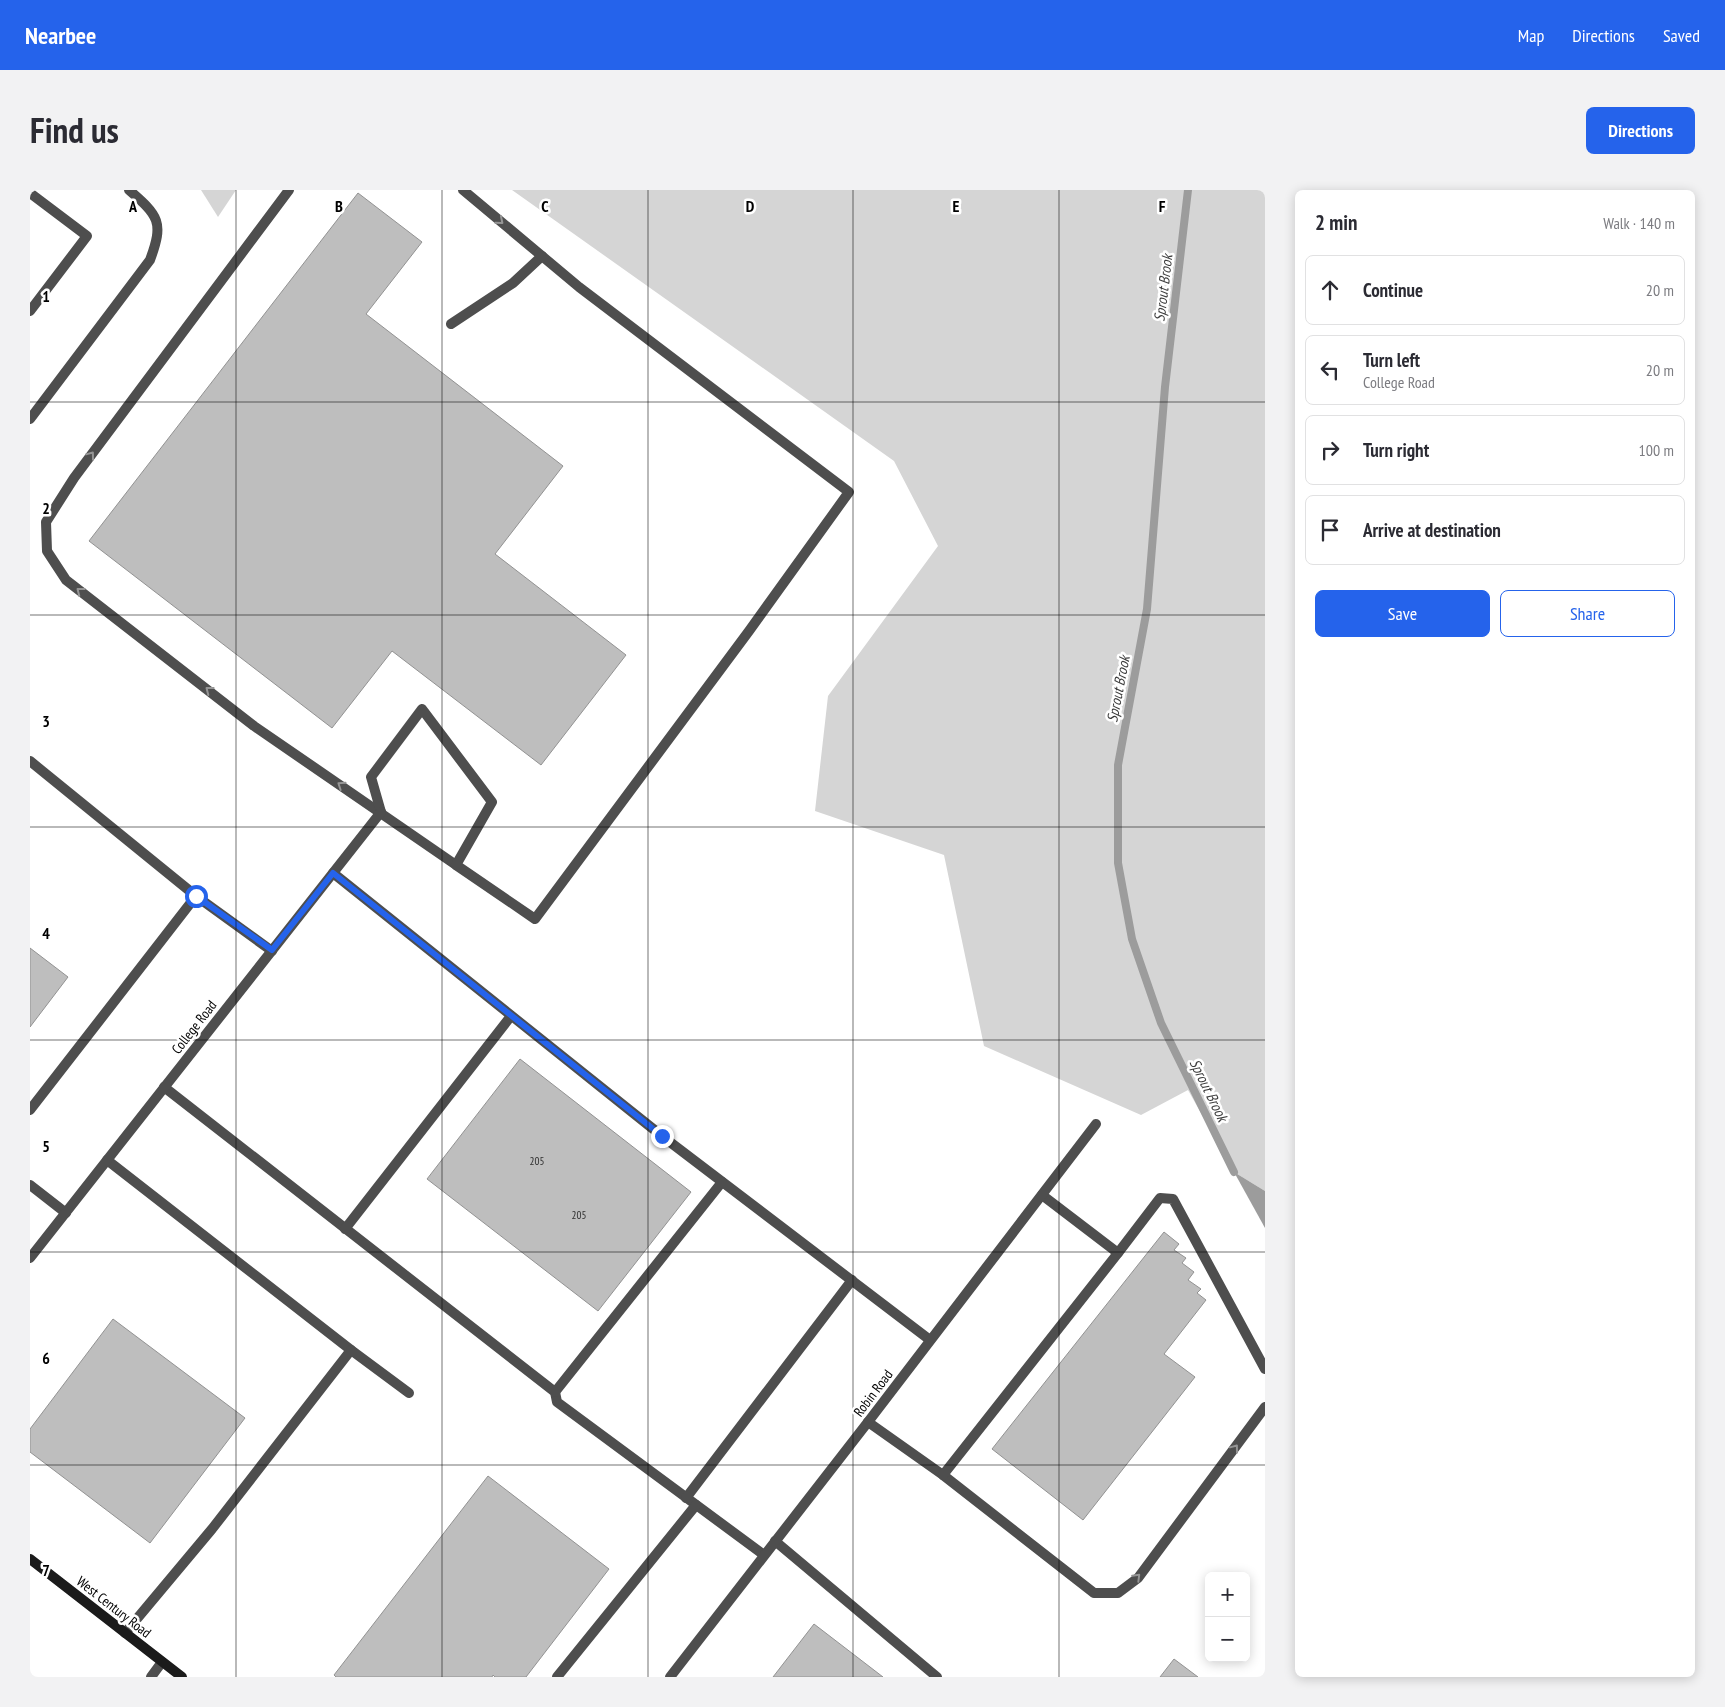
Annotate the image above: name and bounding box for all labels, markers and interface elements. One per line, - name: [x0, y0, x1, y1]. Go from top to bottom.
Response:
- text: Nearbee: [25, 20, 96, 51]
- text: Map: [1518, 24, 1544, 47]
- text: Directions: [1572, 24, 1635, 47]
- text: Saved: [1663, 24, 1700, 47]
- text: Find us: [30, 107, 119, 153]
- button: Directions: [1586, 107, 1695, 154]
- text: A: [128, 196, 138, 216]
- text: B: [335, 196, 343, 216]
- text: C: [541, 196, 549, 216]
- text: D: [746, 196, 755, 216]
- text: E: [953, 196, 960, 216]
- text: F: [1159, 196, 1166, 216]
- text: 2 min: [1315, 209, 1357, 236]
- text: Walk · 140 m: [1603, 213, 1675, 233]
- one-way arrow: [495, 216, 504, 225]
- water label: Sprout Brook: [1149, 251, 1177, 323]
- icon: ahead: [1316, 276, 1344, 304]
- text: Continue: [1363, 278, 1423, 302]
- text: 20 m: [1646, 280, 1674, 300]
- text: 1: [42, 286, 50, 306]
- text: Turn left: [1363, 348, 1420, 372]
- icon: left: [1316, 356, 1344, 384]
- text: 20 m: [1646, 360, 1674, 380]
- text: College Road: [1363, 372, 1435, 392]
- icon: right: [1316, 436, 1344, 464]
- text: Turn right: [1363, 438, 1429, 462]
- text: 100 m: [1639, 440, 1674, 460]
- one-way arrow: [85, 451, 94, 461]
- text: 2: [42, 498, 50, 518]
- icon: arrive: [1316, 516, 1344, 544]
- text: Arrive at destination: [1363, 518, 1501, 542]
- one-way arrow: [76, 588, 86, 597]
- button: Save: [1315, 590, 1490, 637]
- button: Share: [1500, 590, 1675, 637]
- water label: Sprout Brook: [1102, 652, 1134, 724]
- one-way arrow: [205, 687, 214, 696]
- text: 3: [42, 711, 50, 731]
- one-way arrow: [337, 782, 346, 791]
- route start: [185, 885, 208, 908]
- text: 4: [42, 923, 50, 943]
- street label: College Road: [168, 997, 220, 1057]
- water label: Sprout Brook: [1186, 1056, 1233, 1126]
- route end: [651, 1125, 674, 1148]
- text: 5: [42, 1136, 50, 1156]
- house number: 205: [530, 1154, 544, 1168]
- house number: 205: [572, 1208, 586, 1222]
- text: 6: [42, 1348, 50, 1368]
- street label: Robin Road: [849, 1366, 897, 1420]
- one-way arrow: [1229, 1444, 1238, 1454]
- text: 7: [42, 1560, 50, 1580]
- street label: West Century Road: [73, 1572, 155, 1642]
- map controls: [1205, 1572, 1250, 1662]
- button: +: [1205, 1572, 1250, 1617]
- one-way arrow: [1131, 1574, 1140, 1583]
- button: −: [1205, 1617, 1250, 1662]

